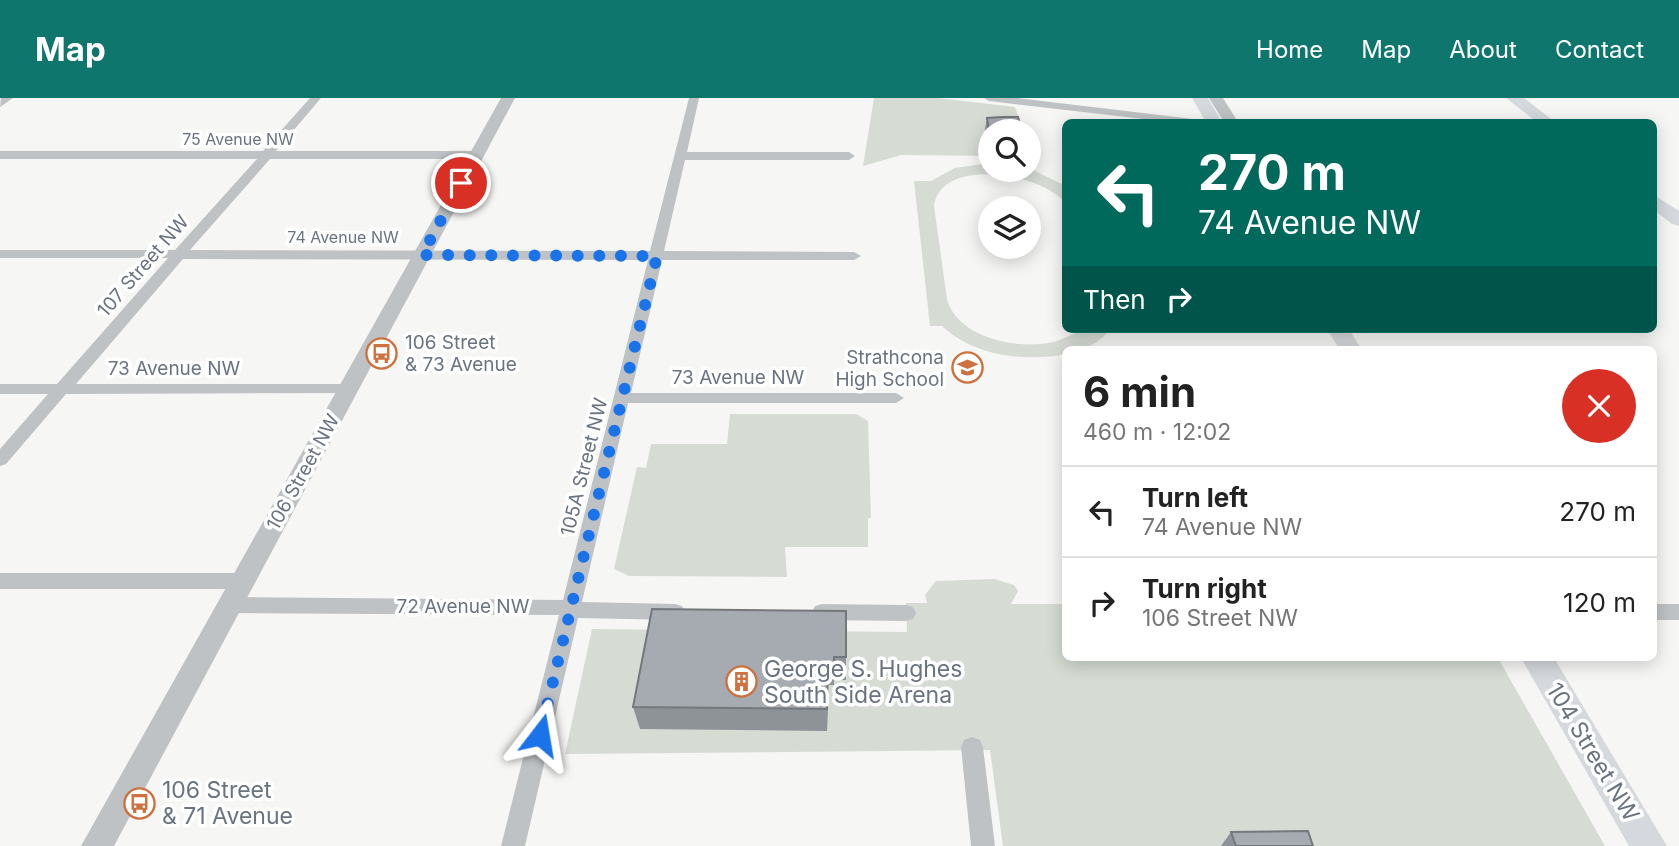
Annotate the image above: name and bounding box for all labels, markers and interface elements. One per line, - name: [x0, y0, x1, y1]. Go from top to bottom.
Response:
- text: Map: [35, 29, 106, 69]
- text: Home: [1256, 35, 1323, 64]
- text: Map: [1361, 35, 1411, 64]
- text: About: [1449, 35, 1517, 64]
- text: Contact: [1555, 35, 1644, 64]
- map controls: [978, 119, 1041, 259]
- button: search: [978, 119, 1041, 182]
- street label: 75 Avenue NW: [182, 129, 294, 149]
- text: 270 m: [1198, 143, 1346, 202]
- icon: left: [1083, 147, 1174, 238]
- pin: [431, 153, 491, 213]
- icon: arrive: [442, 164, 480, 202]
- button: layers: [978, 196, 1041, 259]
- text: 74 Avenue NW: [1198, 203, 1421, 242]
- street label: 107 Street NW: [93, 210, 194, 322]
- street label: 74 Avenue NW: [287, 227, 399, 247]
- icon: right: [1160, 280, 1198, 318]
- text: Then: [1083, 284, 1146, 315]
- place label: 106 Street & 73 Avenue: [405, 331, 517, 376]
- bus stop icon: 106 Street & 73 Avenue: [365, 336, 399, 370]
- place label: Strathcona High School: [835, 346, 944, 391]
- school or university icon: Strathcona High School: [950, 351, 984, 385]
- street label: 73 Avenue NW: [108, 357, 241, 380]
- street label: 73 Avenue NW: [672, 366, 805, 389]
- text: 6 min: [1083, 366, 1196, 417]
- button: close: [1562, 369, 1636, 443]
- street label: 105A Street NW: [556, 395, 612, 539]
- street label: 106 Street NW: [262, 410, 344, 534]
- text: 460 m · 12:02: [1083, 418, 1231, 446]
- text: Turn left: [1142, 482, 1248, 513]
- icon: left: [1083, 493, 1121, 531]
- text: 270 m: [1559, 496, 1636, 527]
- text: 74 Avenue NW: [1142, 513, 1302, 541]
- text: Turn right: [1142, 573, 1267, 604]
- icon: right: [1083, 584, 1121, 622]
- text: 120 m: [1563, 587, 1636, 618]
- street label: 72 Avenue NW: [397, 595, 530, 618]
- text: 106 Street NW: [1142, 604, 1298, 632]
- place label: George S. Hughes South Side Arena: [764, 655, 962, 709]
- building icon: George S. Hughes South Side Arena: [724, 665, 758, 699]
- street label: 104 Street NW: [1541, 678, 1645, 827]
- position arrow: [503, 698, 577, 772]
- place label: 106 Street & 71 Avenue: [162, 776, 293, 830]
- bus stop icon: 106 Street & 71 Avenue: [122, 786, 156, 820]

